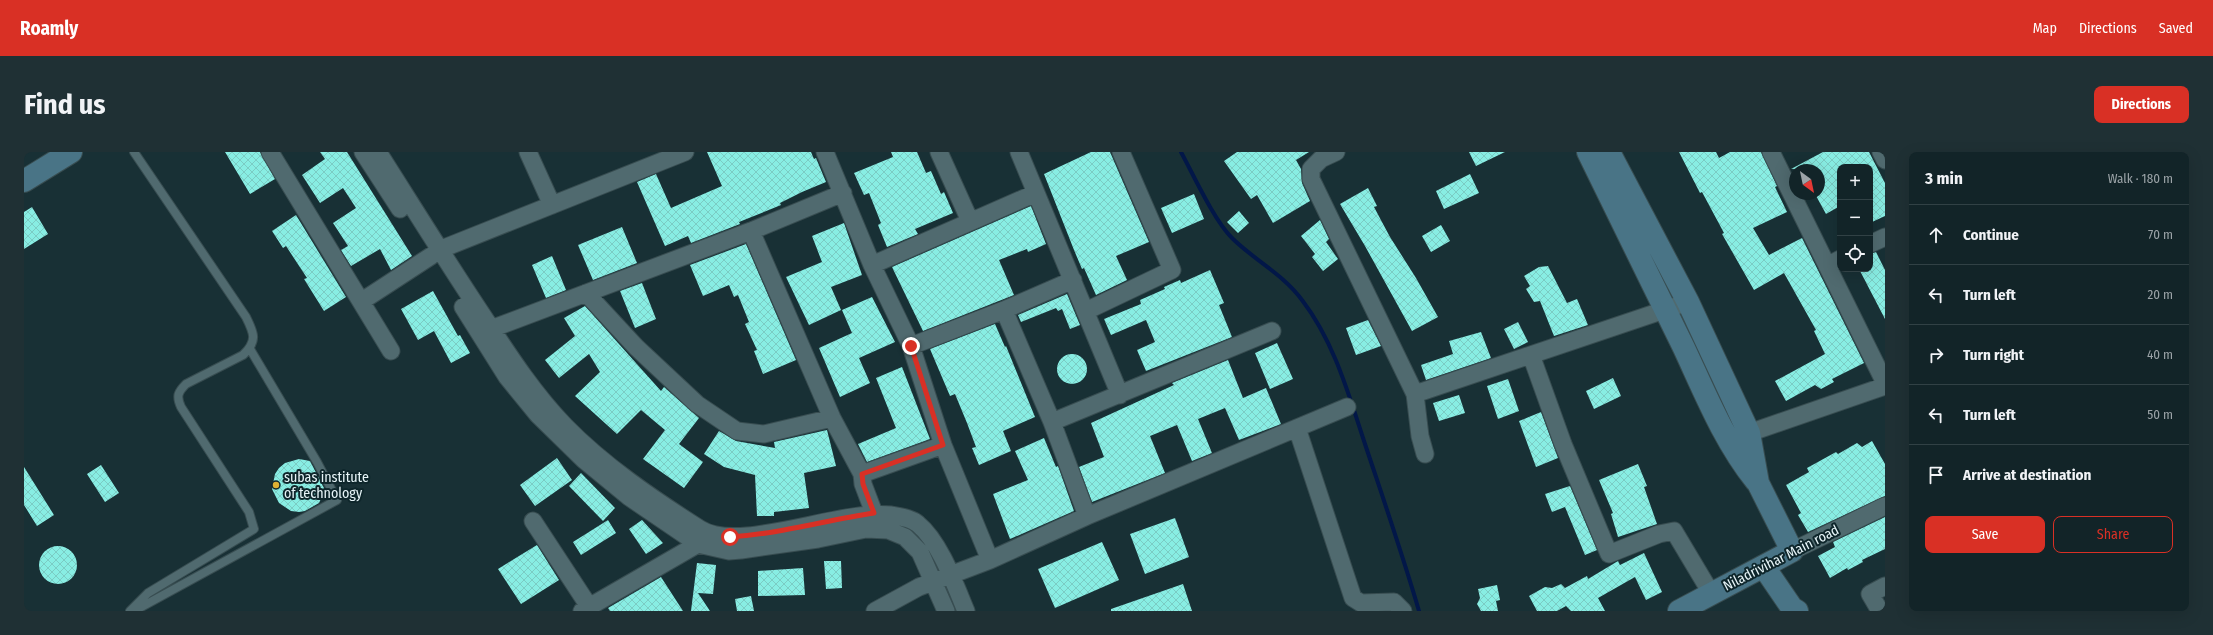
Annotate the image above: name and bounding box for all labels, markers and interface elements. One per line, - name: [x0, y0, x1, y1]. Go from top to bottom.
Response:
- text: Roamly: [20, 17, 78, 40]
- text: Map: [2033, 20, 2057, 37]
- text: Directions: [2079, 20, 2137, 37]
- text: Saved: [2159, 20, 2193, 37]
- button: Directions: [2094, 86, 2189, 123]
- text: Find us: [24, 88, 106, 121]
- north arrow: [1789, 164, 1825, 200]
- map controls: [1837, 164, 1873, 272]
- button: +: [1837, 164, 1873, 200]
- text: 3 min: [1925, 168, 1963, 189]
- text: Walk · 180 m: [2108, 171, 2173, 186]
- button: −: [1837, 200, 1873, 236]
- icon: ahead: [1925, 224, 1947, 246]
- text: Continue: [1963, 226, 2019, 244]
- text: 70 m: [2148, 227, 2173, 242]
- button: locate: [1837, 236, 1873, 272]
- icon: left: [1925, 284, 1947, 306]
- text: Turn left: [1963, 286, 2016, 304]
- text: 20 m: [2147, 287, 2173, 302]
- route end: [902, 337, 920, 355]
- icon: right: [1925, 344, 1947, 366]
- text: Turn right: [1963, 346, 2024, 364]
- text: 40 m: [2147, 347, 2173, 362]
- icon: left: [1925, 404, 1947, 426]
- text: Turn left: [1963, 406, 2016, 424]
- text: 50 m: [2147, 407, 2173, 422]
- icon: arrive: [1925, 464, 1947, 486]
- text: Arrive at destination: [1963, 466, 2091, 484]
- place label: subas institute of technology: [284, 469, 369, 502]
- marker: subas institute of technology: [271, 480, 281, 490]
- button: Save: [1925, 516, 2045, 553]
- button: Share: [2053, 516, 2173, 553]
- street label: Niladrivihar Main road: [1720, 521, 1842, 595]
- route start: [721, 528, 739, 546]

